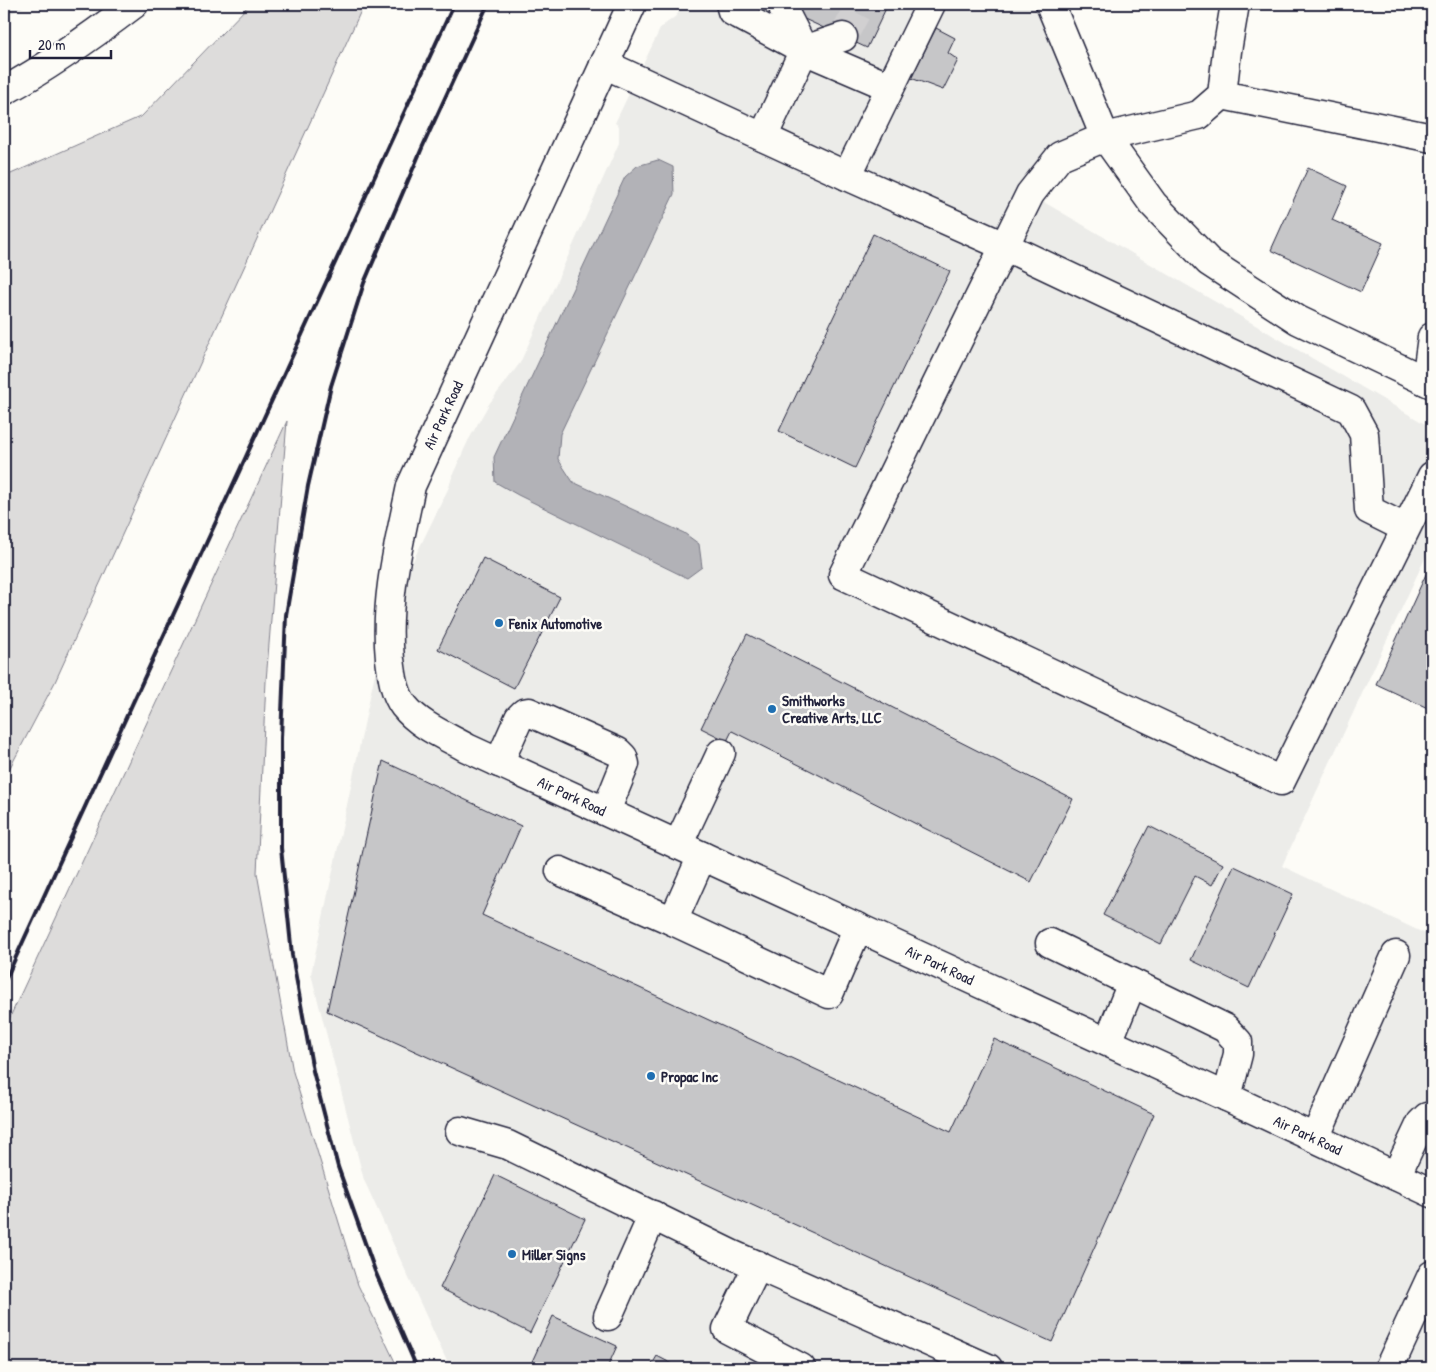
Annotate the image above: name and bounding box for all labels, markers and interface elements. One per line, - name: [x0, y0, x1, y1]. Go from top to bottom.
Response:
- scale bar: [30, 28, 111, 60]
- text: 20 m: [38, 34, 65, 55]
- street label: Air Park Road: [418, 377, 468, 453]
- place label: Fenix Automotive: [508, 613, 602, 634]
- marker: Fenix Automotive: [493, 617, 505, 629]
- place label: Smithworks Creative Arts, LLC: [782, 690, 882, 728]
- marker: Smithworks Creative Arts, LLC: [766, 703, 778, 715]
- street label: Air Park Road: [534, 771, 610, 821]
- street label: Air Park Road: [902, 940, 978, 990]
- place label: Propac Inc: [661, 1066, 719, 1088]
- marker: Propac Inc: [645, 1070, 657, 1082]
- street label: Air Park Road: [1270, 1110, 1346, 1160]
- place label: Miller Signs: [522, 1244, 586, 1266]
- marker: Miller Signs: [506, 1248, 518, 1260]

